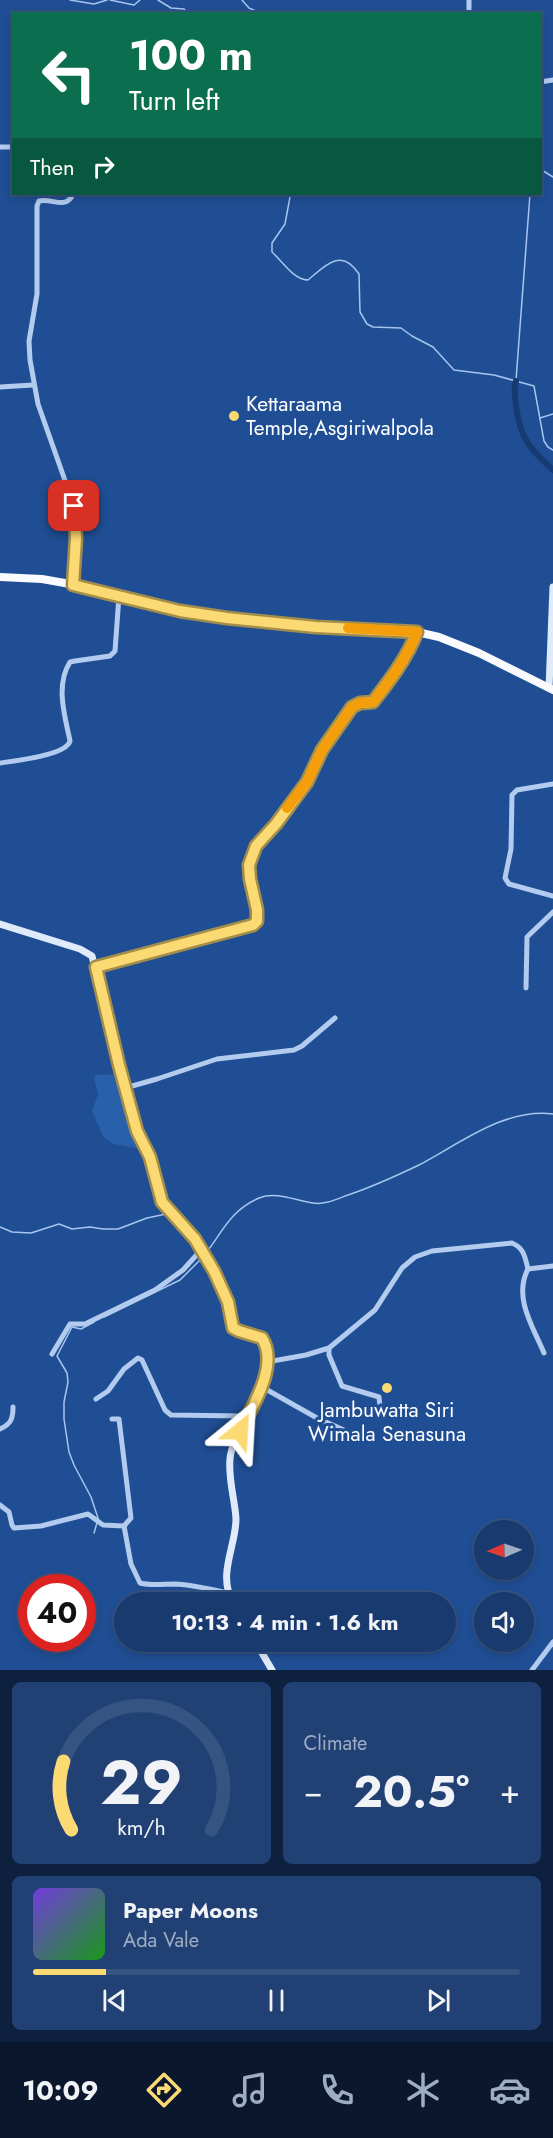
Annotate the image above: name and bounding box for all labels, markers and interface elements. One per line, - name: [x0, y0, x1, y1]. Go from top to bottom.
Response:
- text: 100 m: [129, 25, 253, 86]
- icon: left: [30, 36, 108, 114]
- text: Turn left: [129, 81, 219, 120]
- icon: right: [87, 150, 120, 183]
- text: Then: [30, 151, 75, 183]
- place label: Kettaraama Temple,Asgiriwalpola: [246, 389, 434, 443]
- marker: Kettaraama Temple,Asgiriwalpola: [227, 409, 241, 423]
- pin: [48, 480, 99, 531]
- icon: arrive: [57, 489, 90, 522]
- marker: Jambuwatta Siri Wimala Senasuna: [380, 1381, 394, 1395]
- place label: Jambuwatta Siri Wimala Senasuna: [308, 1395, 466, 1449]
- position arrow: [208, 1399, 272, 1463]
- north arrow: [474, 1520, 534, 1580]
- map controls: [474, 1520, 534, 1652]
- speed limit sign: 40: [18, 1574, 96, 1652]
- button: sound: [474, 1592, 534, 1652]
- text: 10:13 · 4 min · 1.6 km: [171, 1606, 399, 1638]
- text: Climate: [304, 1729, 367, 1758]
- text: 29: [100, 1737, 183, 1827]
- text: 20.5°: [353, 1759, 469, 1824]
- text: −: [304, 1768, 323, 1815]
- text: +: [500, 1768, 520, 1815]
- text: km/h: [117, 1812, 165, 1843]
- text: Paper Moons: [123, 1894, 258, 1926]
- text: Ada Vale: [123, 1926, 199, 1955]
- icon: previous: [98, 1984, 131, 2017]
- icon: pause: [260, 1984, 293, 2017]
- icon: next: [422, 1984, 455, 2017]
- icon: directions: [143, 2069, 185, 2111]
- icon: music: [229, 2069, 271, 2111]
- icon: phone: [316, 2069, 358, 2111]
- icon: climate: [402, 2069, 444, 2111]
- icon: car: [489, 2069, 531, 2111]
- text: 10:09: [22, 2071, 98, 2110]

